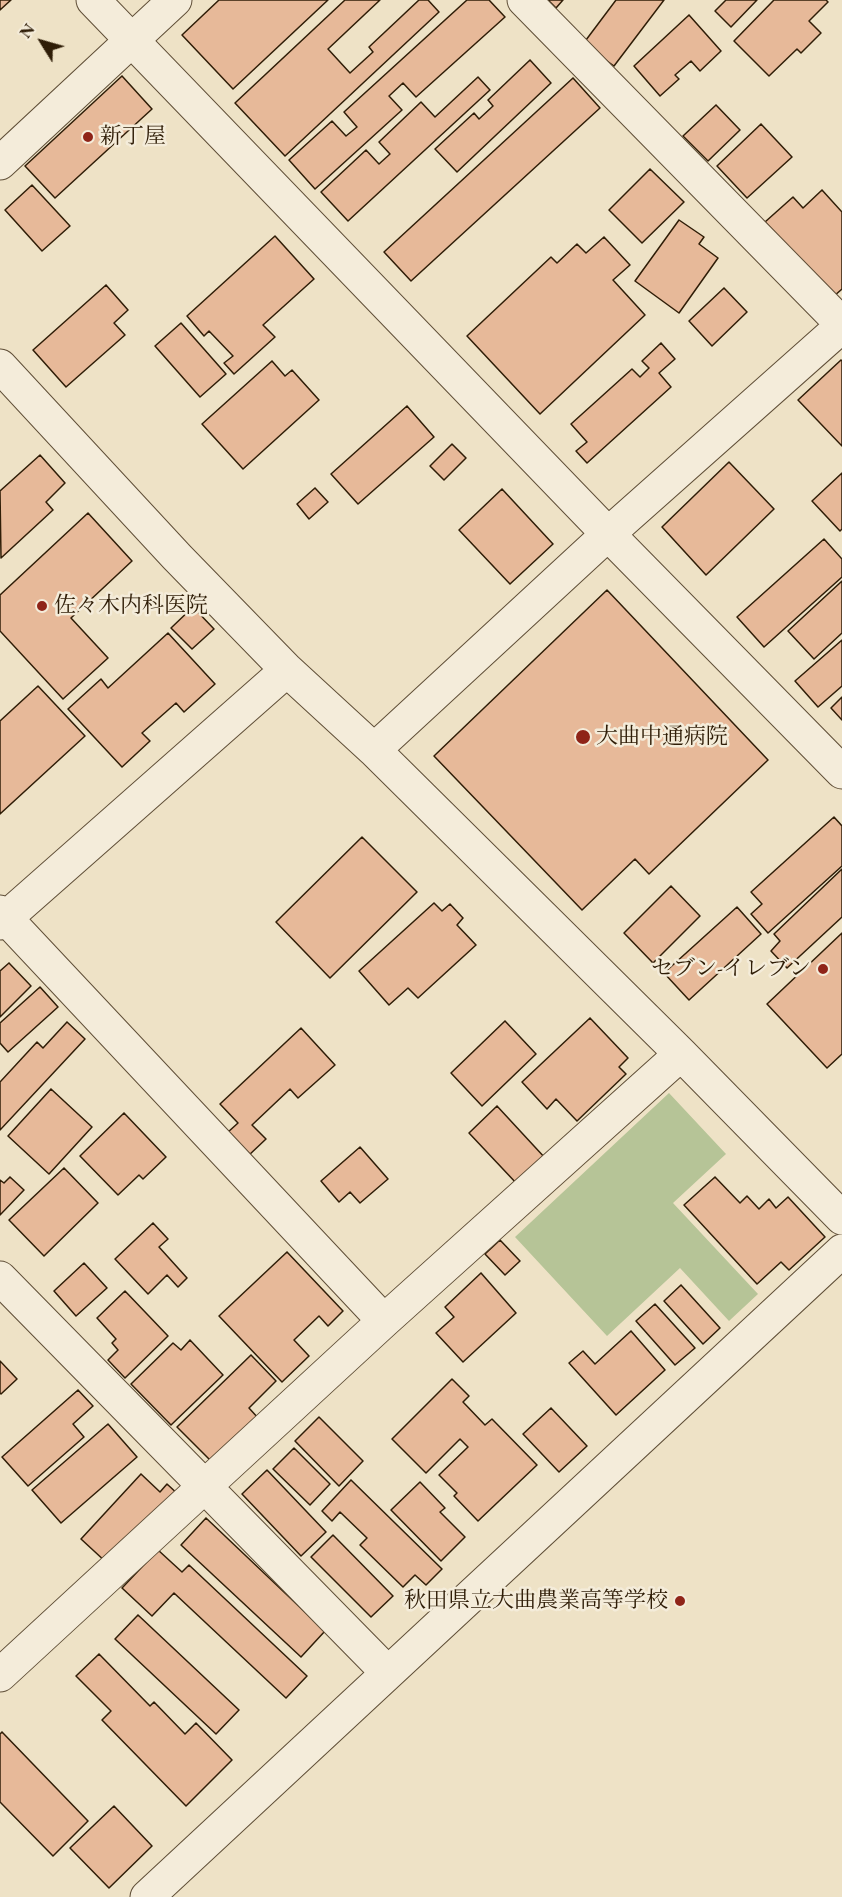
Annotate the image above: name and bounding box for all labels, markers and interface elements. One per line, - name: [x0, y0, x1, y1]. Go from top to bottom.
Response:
- north arrow: [12, 12, 72, 72]
- text: N: [15, 19, 40, 42]
- place label: 新丁屋: [100, 124, 166, 150]
- marker: 新丁屋: [81, 130, 95, 144]
- place label: 佐々木内科医院: [54, 593, 208, 619]
- marker: 佐々木内科医院: [35, 599, 49, 613]
- place label: 大曲中通病院: [596, 724, 728, 750]
- marker: 大曲中通病院: [574, 728, 592, 746]
- place label: セブン-イレブン: [651, 956, 811, 982]
- marker: セブン-イレブン: [816, 962, 830, 976]
- place label: 秋田県立大曲農業高等学校: [404, 1588, 668, 1614]
- marker: 秋田県立大曲農業高等学校: [673, 1594, 687, 1608]

